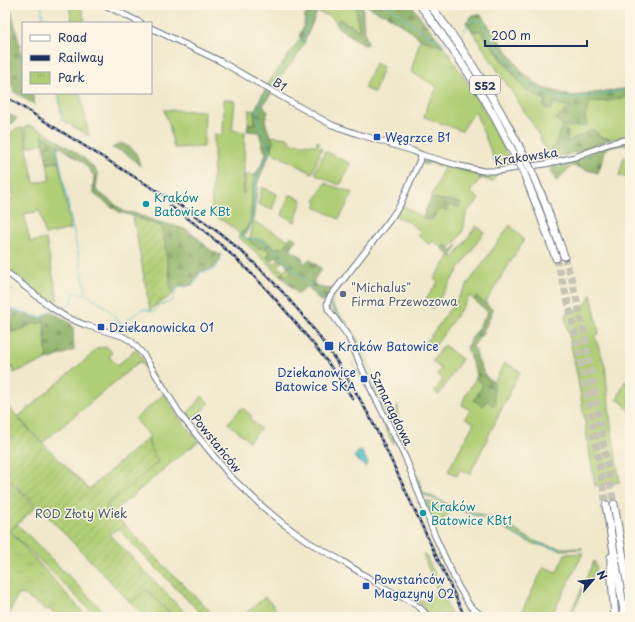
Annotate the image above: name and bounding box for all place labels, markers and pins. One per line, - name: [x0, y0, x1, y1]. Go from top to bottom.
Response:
- place label: Węgrzce B1: [385, 128, 451, 146]
- marker: Węgrzce B1: [372, 132, 382, 142]
- place label: Kraków Batowice KBt: [154, 188, 231, 220]
- marker: Kraków Batowice KBt: [141, 199, 151, 209]
- place label: "Michalus" Firma Przewozowa: [351, 278, 458, 310]
- marker: "Michalus" Firma Przewozowa: [338, 289, 348, 299]
- place label: Dziekanowicka 01: [109, 318, 214, 336]
- marker: Dziekanowicka 01: [96, 322, 106, 332]
- place label: Kraków Batowice: [338, 337, 439, 355]
- marker: Kraków Batowice: [323, 340, 335, 352]
- place label: Dziekanowice Batowice SKA: [275, 363, 356, 395]
- marker: Dziekanowice Batowice SKA: [359, 374, 369, 384]
- place label: Kraków Batowice KBt1: [431, 497, 512, 529]
- marker: Kraków Batowice KBt1: [418, 508, 428, 518]
- place label: Powstańców Magazyny 02: [374, 570, 454, 602]
- marker: Powstańców Magazyny 02: [361, 581, 371, 591]

